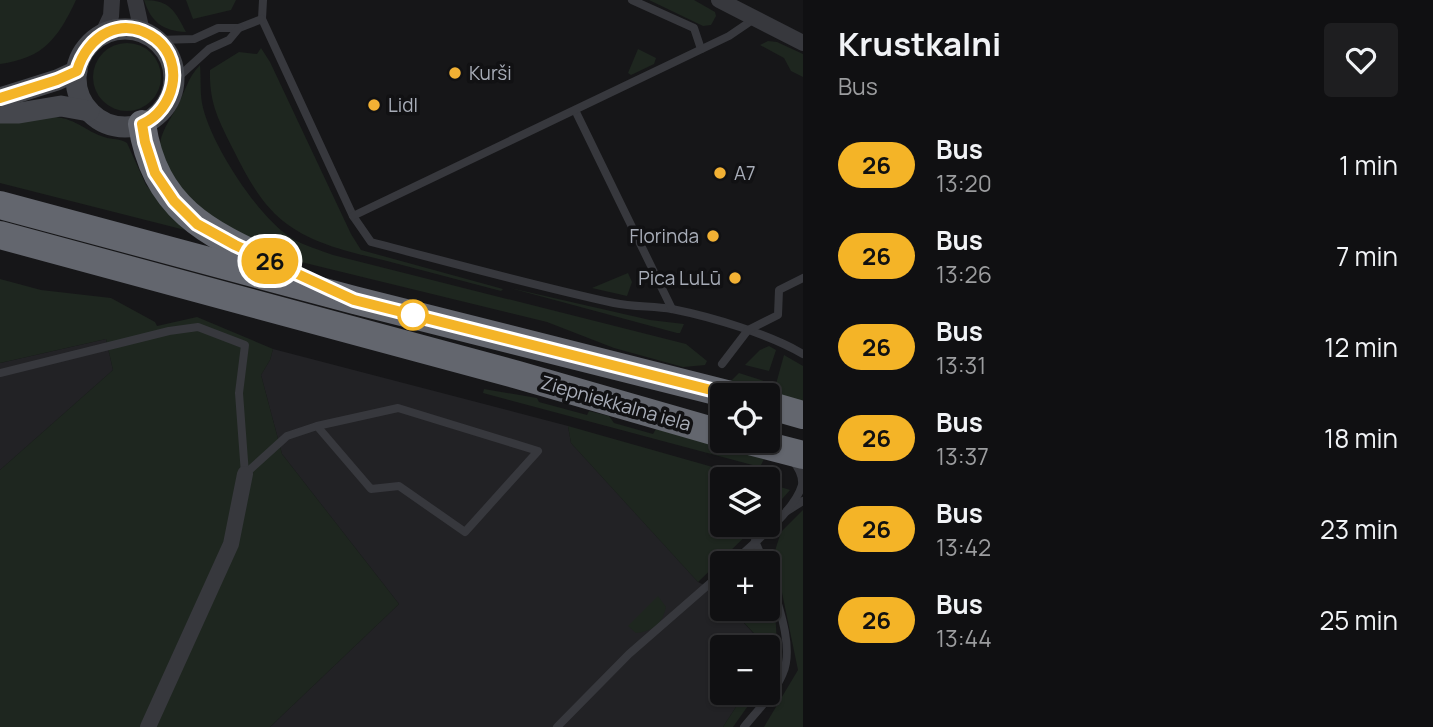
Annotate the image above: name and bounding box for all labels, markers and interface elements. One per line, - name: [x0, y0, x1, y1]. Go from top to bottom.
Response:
- text: Krustkalni: [838, 21, 1001, 66]
- button: heart: [1324, 23, 1398, 97]
- place label: Kurši: [469, 60, 512, 86]
- marker: Kurši: [447, 65, 463, 81]
- text: Bus: [838, 70, 878, 102]
- place label: Lidl: [388, 92, 418, 118]
- marker: Lidl: [366, 97, 382, 113]
- text: Bus: [936, 131, 983, 167]
- text: 1 min: [1339, 147, 1398, 183]
- text: 26: [862, 148, 891, 181]
- place label: A7: [734, 160, 756, 186]
- marker: A7: [712, 165, 728, 181]
- text: 13:20: [936, 167, 992, 199]
- text: Bus: [936, 222, 983, 258]
- place label: Florinda: [629, 223, 699, 249]
- marker: Florinda: [705, 228, 721, 244]
- line badge: 26: [238, 238, 302, 284]
- text: 7 min: [1336, 238, 1398, 274]
- text: 26: [862, 239, 891, 272]
- text: 26: [255, 244, 285, 277]
- text: 13:26: [936, 258, 992, 290]
- place label: Pica LuLū: [638, 265, 721, 291]
- marker: Pica LuLū: [727, 270, 743, 286]
- unlabelled marker: [398, 300, 428, 330]
- text: Bus: [936, 313, 983, 349]
- text: 12 min: [1324, 329, 1398, 365]
- text: 26: [862, 330, 891, 363]
- text: 13:31: [936, 349, 986, 381]
- street label: Ziepniekkalna iela: [538, 369, 694, 437]
- map controls: [710, 383, 780, 705]
- button: locate: [710, 383, 780, 453]
- text: Bus: [936, 404, 983, 440]
- text: 18 min: [1324, 420, 1398, 456]
- text: 26: [862, 421, 891, 454]
- text: 13:37: [936, 440, 989, 472]
- button: layers: [710, 467, 780, 537]
- text: Bus: [936, 495, 983, 531]
- text: 23 min: [1320, 511, 1398, 547]
- text: 26: [862, 512, 891, 545]
- text: 13:42: [936, 531, 991, 563]
- button: +: [710, 551, 780, 621]
- text: Bus: [936, 586, 983, 622]
- text: 25 min: [1319, 602, 1398, 638]
- text: 26: [862, 603, 891, 636]
- text: 13:44: [936, 622, 992, 654]
- button: −: [710, 635, 780, 705]

